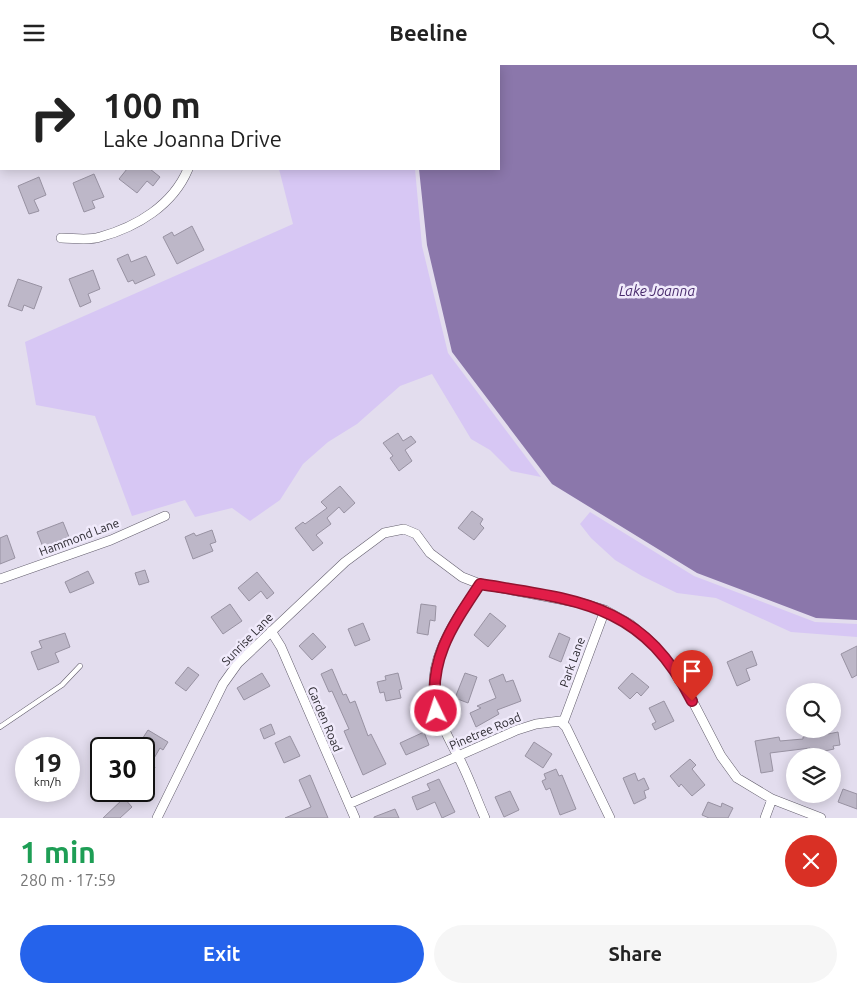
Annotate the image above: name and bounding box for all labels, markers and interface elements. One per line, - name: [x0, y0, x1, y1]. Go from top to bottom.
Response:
- icon: menu: [20, 19, 48, 47]
- icon: search: [809, 19, 837, 47]
- text: Beeline: [389, 20, 468, 45]
- icon: right: [20, 85, 85, 150]
- text: 100 m: [103, 85, 201, 125]
- text: Lake Joanna Drive: [103, 126, 282, 151]
- water label: Lake Joanna: [619, 283, 695, 299]
- street label: Hammond Lane: [37, 516, 121, 558]
- street label: Sunrise Lane: [219, 610, 275, 668]
- street label: Park Lane: [557, 635, 587, 689]
- pin: [671, 650, 713, 701]
- icon: arrive: [678, 657, 706, 685]
- map controls: [786, 683, 841, 803]
- button: search: [786, 683, 841, 738]
- street label: Garden Road: [305, 684, 345, 754]
- position arrow: [409, 684, 461, 736]
- street label: Pinetree Road: [447, 710, 523, 752]
- speed limit sign: 30: [90, 737, 155, 802]
- button: layers: [786, 748, 841, 803]
- text: 19: [33, 749, 62, 777]
- text: km/h: [34, 775, 61, 788]
- text: 1 min: [20, 835, 96, 869]
- button: close: [785, 835, 837, 887]
- text: 280 m · 17:59: [20, 871, 116, 889]
- button: Exit: [20, 925, 424, 983]
- button: Share: [434, 925, 837, 983]

